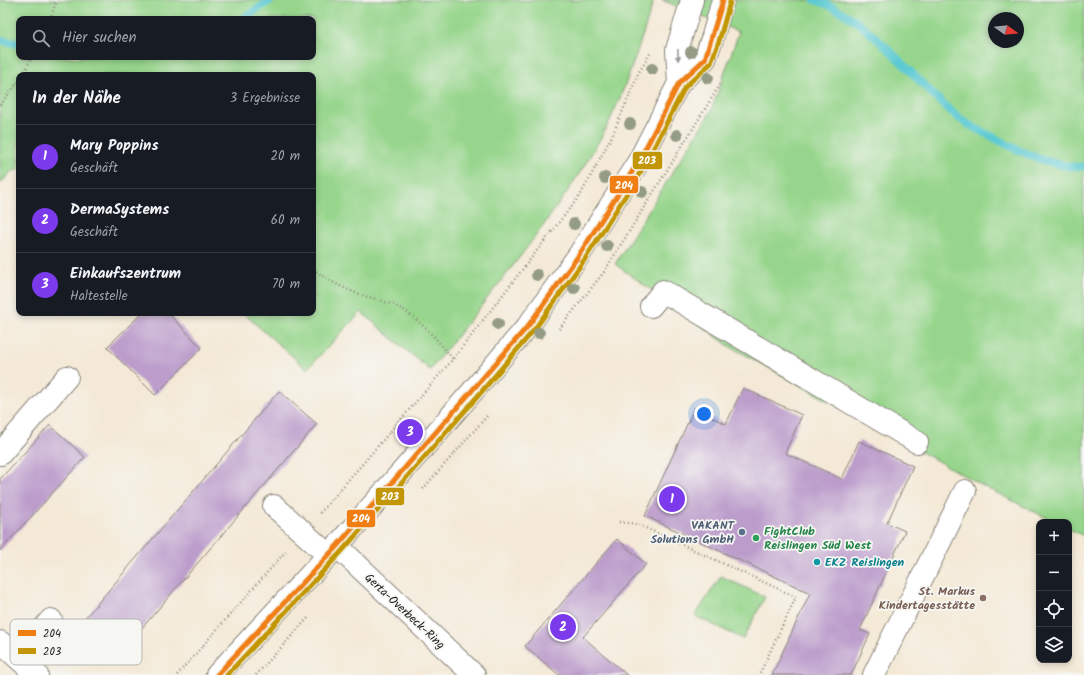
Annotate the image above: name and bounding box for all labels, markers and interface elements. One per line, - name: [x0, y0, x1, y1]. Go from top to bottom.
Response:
- north arrow: [988, 12, 1024, 48]
- search box: [16, 16, 316, 60]
- text: Hier suchen: [62, 26, 136, 50]
- icon: search: [30, 27, 52, 49]
- one-way arrow: [675, 49, 681, 62]
- text: In der Nähe: [32, 85, 121, 112]
- text: 3 Ergebnisse: [230, 88, 300, 109]
- text: Mary Poppins: [70, 134, 158, 158]
- text: 1: [43, 146, 47, 167]
- text: 20 m: [270, 146, 300, 167]
- line badge: 203: [632, 151, 663, 170]
- text: 203: [638, 152, 656, 170]
- text: Geschäft: [70, 158, 118, 179]
- line badge: 204: [609, 175, 639, 194]
- text: 204: [615, 177, 633, 195]
- text: DermaSystems: [70, 198, 169, 222]
- text: 2: [41, 210, 49, 231]
- text: 60 m: [271, 210, 300, 231]
- text: Geschäft: [70, 222, 118, 243]
- text: Einkaufszentrum: [70, 262, 181, 286]
- text: 3: [41, 274, 49, 295]
- text: 70 m: [272, 274, 300, 295]
- text: Haltestelle: [70, 286, 128, 307]
- your location: [694, 404, 714, 424]
- pin: 3: [397, 417, 423, 447]
- pin: 1: [659, 484, 685, 514]
- line badge: 203: [375, 487, 405, 506]
- text: 203: [381, 488, 399, 506]
- line badge: 204: [346, 509, 376, 528]
- text: 204: [352, 510, 370, 528]
- place label: VAKANT Solutions GmbH: [650, 516, 735, 549]
- map controls: [1036, 519, 1072, 663]
- button: +: [1036, 519, 1072, 555]
- place label: FightClub Reislingen Süd West: [764, 522, 872, 555]
- marker: VAKANT Solutions GmbH: [737, 527, 747, 537]
- marker: FightClub Reislingen Süd West: [751, 533, 761, 543]
- place label: EKZ Reislingen: [825, 553, 905, 572]
- button: −: [1036, 555, 1072, 591]
- marker: EKZ Reislingen: [812, 557, 822, 567]
- street label: Gerta-Overbeck-Ring: [360, 569, 450, 654]
- place label: St. Markus Kindertagesstätte: [879, 582, 975, 615]
- button: locate: [1036, 591, 1072, 627]
- marker: St. Markus Kindertagesstätte: [978, 593, 988, 603]
- pin: 2: [550, 612, 576, 642]
- legend: [10, 619, 142, 665]
- text: 204: [43, 625, 61, 643]
- button: layers: [1036, 627, 1072, 663]
- text: 203: [43, 643, 61, 661]

